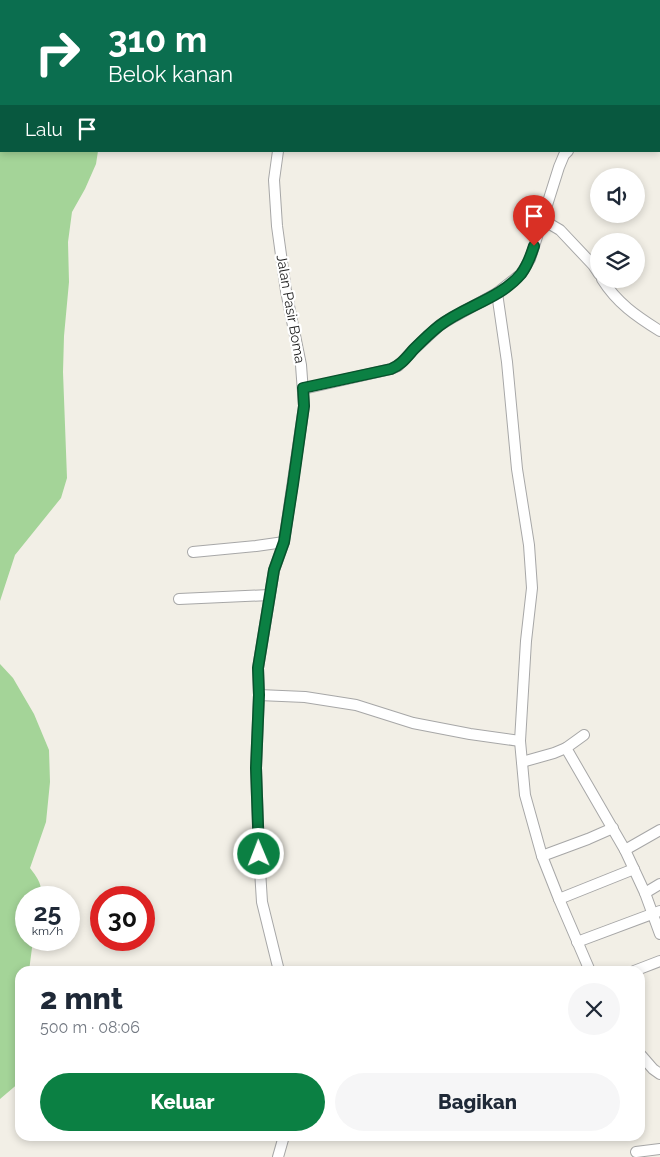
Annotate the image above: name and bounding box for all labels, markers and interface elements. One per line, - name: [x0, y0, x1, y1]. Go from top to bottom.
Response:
- text: 310 m: [108, 19, 207, 60]
- icon: right: [25, 20, 90, 85]
- text: Belok kanan: [108, 61, 233, 87]
- icon: arrive: [73, 115, 101, 143]
- text: Lalu: [25, 118, 63, 140]
- map controls: [590, 168, 645, 288]
- button: sound: [590, 168, 645, 223]
- pin: [513, 195, 555, 246]
- icon: arrive: [520, 202, 548, 230]
- button: layers: [590, 233, 645, 288]
- street label: Jalan Pasir Boma: [274, 254, 308, 364]
- position arrow: [232, 827, 284, 879]
- speed limit sign: 30: [90, 886, 155, 951]
- text: 25: [34, 897, 61, 927]
- text: km/h: [32, 924, 63, 938]
- text: 2 mnt: [40, 981, 123, 1016]
- button: close: [568, 983, 620, 1035]
- text: 500 m · 08:06: [40, 1018, 140, 1037]
- button: Keluar: [40, 1073, 325, 1131]
- button: Bagikan: [335, 1073, 620, 1131]

